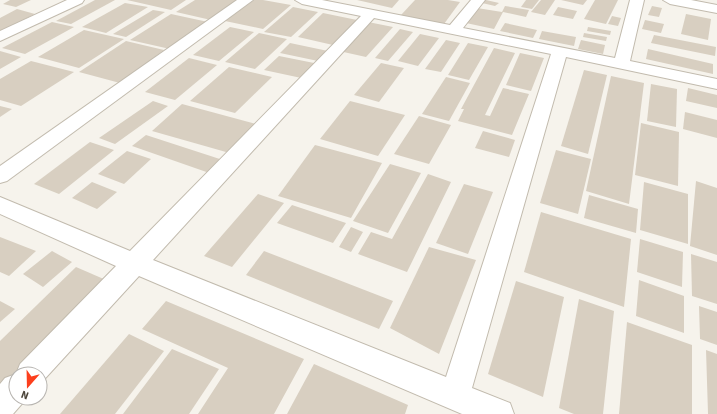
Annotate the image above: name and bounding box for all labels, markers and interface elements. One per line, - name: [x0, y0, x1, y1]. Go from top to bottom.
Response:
- north arrow: [8, 366, 48, 406]
- text: N: [19, 387, 31, 403]

